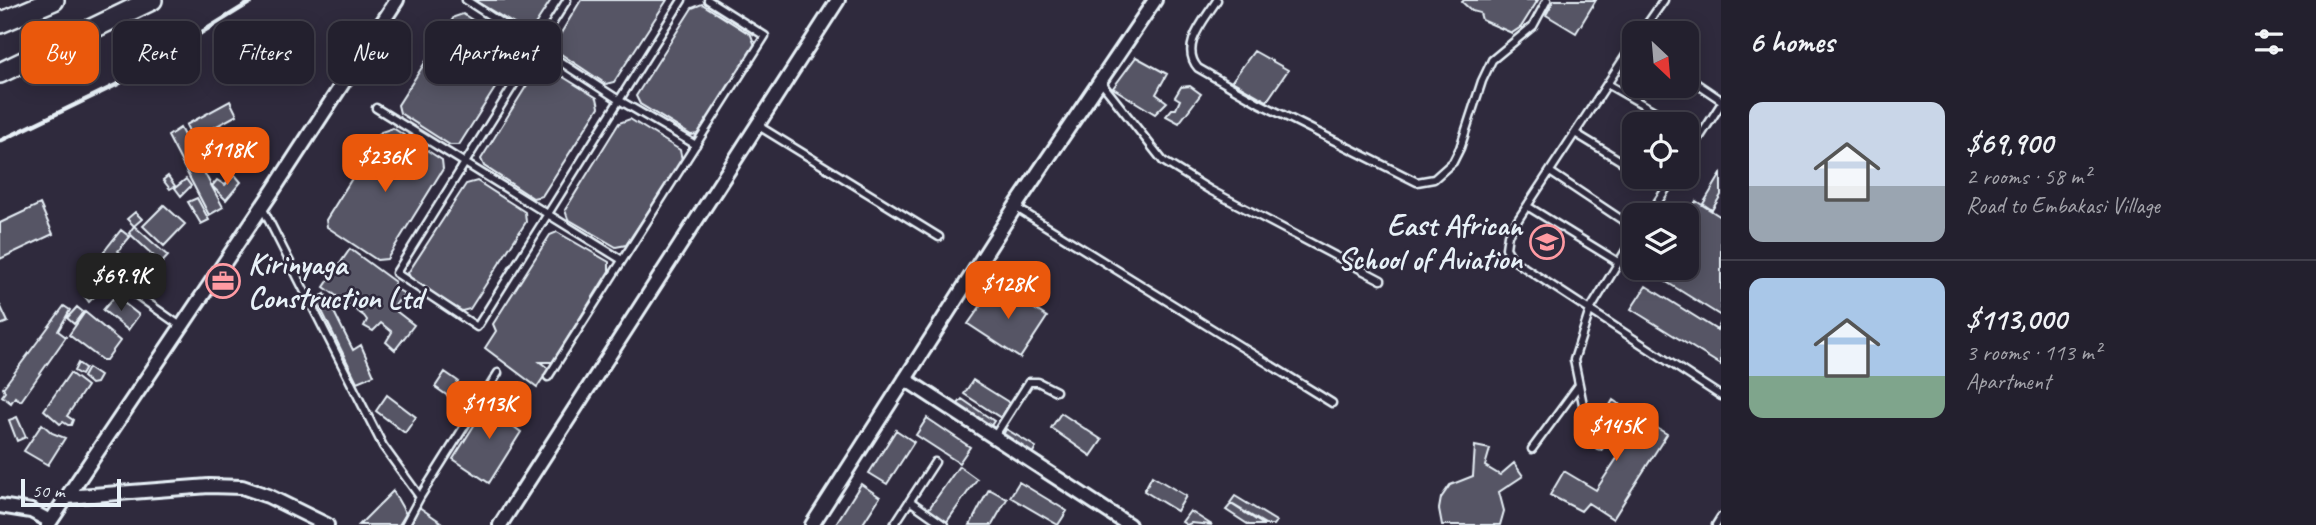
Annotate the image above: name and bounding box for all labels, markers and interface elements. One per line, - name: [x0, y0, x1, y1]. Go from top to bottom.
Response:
- chip: Buy: [21, 21, 99, 84]
- chip: Rent: [113, 21, 200, 84]
- chip: Filters: [214, 21, 314, 84]
- chip: New: [328, 21, 411, 84]
- chip: Apartment: [425, 21, 561, 84]
- north arrow: [1622, 21, 1699, 98]
- map controls: [1622, 21, 1699, 280]
- text: 6 homes: [1749, 23, 1834, 61]
- icon: filters: [2250, 23, 2288, 61]
- button: locate: [1622, 112, 1699, 189]
- text: $69,900: [1966, 124, 2053, 162]
- pin: $118K: [178, 128, 276, 187]
- icon: home: [1805, 130, 1889, 214]
- pin: $236K: [336, 134, 434, 194]
- text: $118K: [200, 135, 254, 164]
- text: $236K: [358, 142, 412, 171]
- text: 2 rooms · 58 m²: [1966, 162, 2090, 191]
- text: Road to Embakasi Village: [1966, 191, 2160, 220]
- button: layers: [1622, 203, 1699, 280]
- place label: East African School of Aviation: [1338, 206, 1524, 278]
- school or university icon: East African School of Aviation: [1528, 223, 1566, 261]
- place label: Kirinyaga Construction Ltd: [248, 245, 427, 317]
- pin: $69.9K: [64, 254, 178, 313]
- text: $69.9K: [92, 261, 150, 290]
- office icon: Kirinyaga Construction Ltd: [204, 262, 242, 300]
- pin: $128K: [959, 262, 1057, 321]
- text: $128K: [981, 269, 1035, 298]
- text: $113,000: [1966, 300, 2066, 338]
- icon: home: [1805, 306, 1889, 390]
- text: 3 rooms · 113 m²: [1966, 338, 2101, 367]
- text: Apartment: [1966, 367, 2051, 396]
- pin: $113K: [440, 382, 538, 441]
- text: $113K: [462, 389, 516, 418]
- pin: $145K: [1567, 404, 1665, 463]
- text: $145K: [1590, 411, 1642, 440]
- scale bar: [21, 476, 121, 508]
- text: 50 m: [32, 479, 64, 503]

